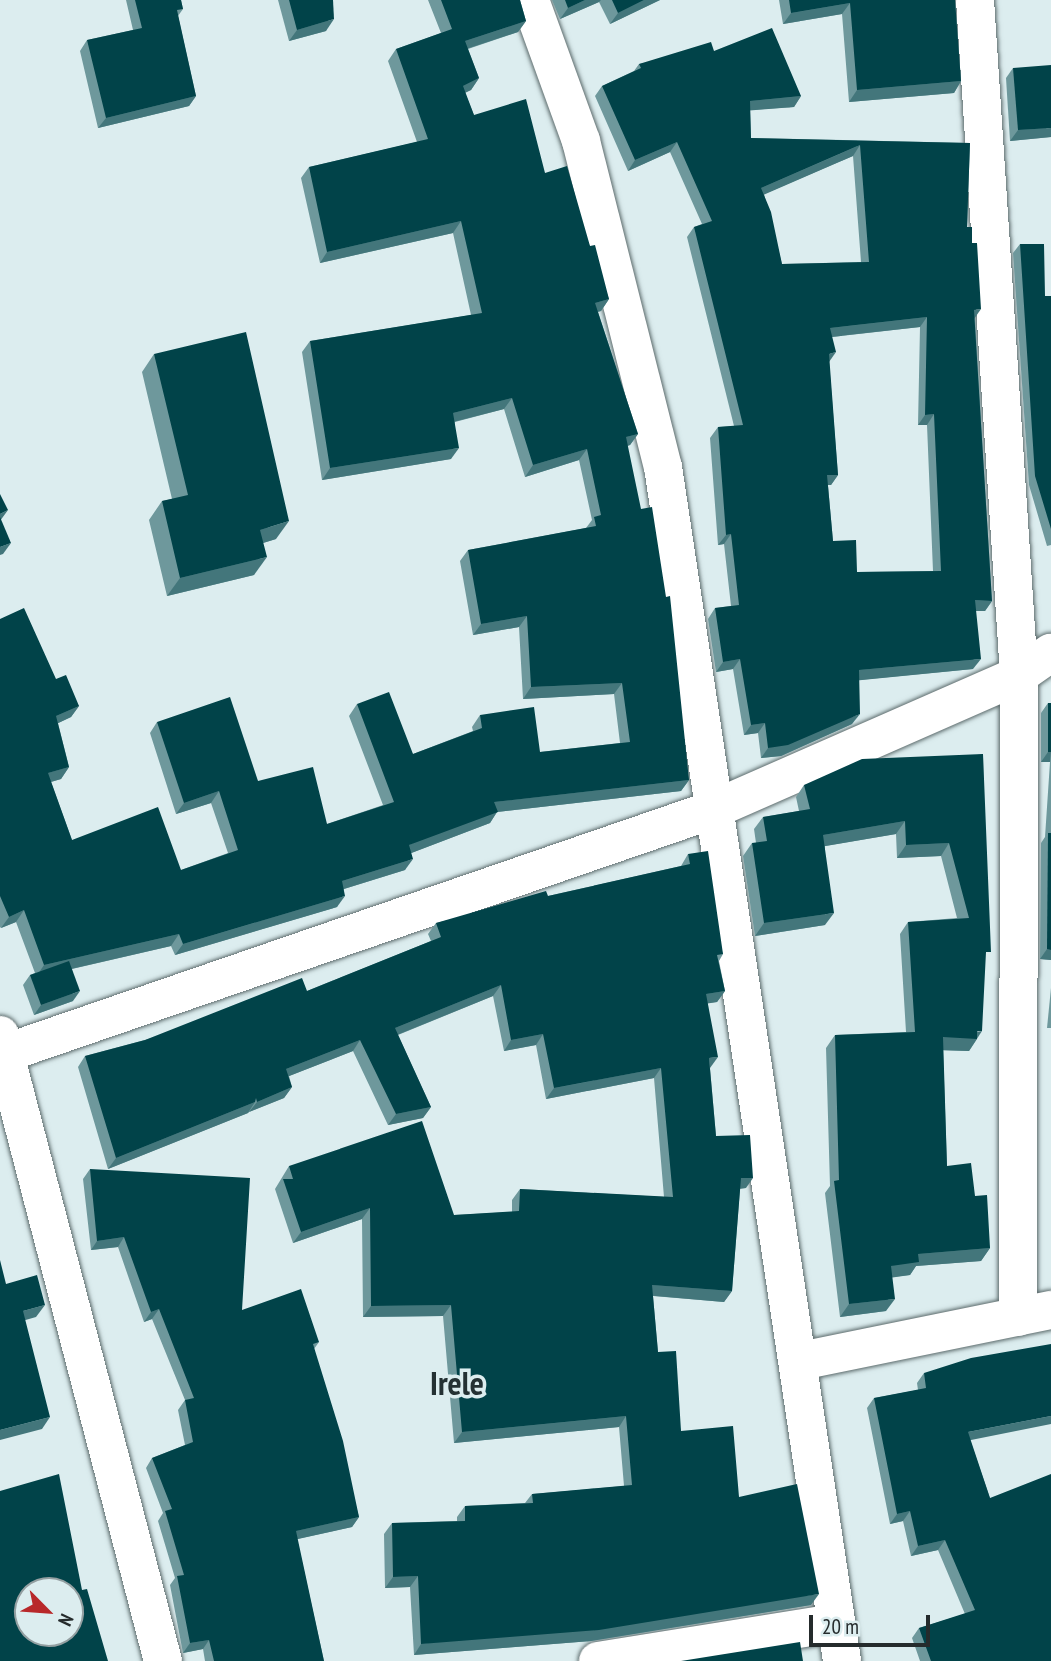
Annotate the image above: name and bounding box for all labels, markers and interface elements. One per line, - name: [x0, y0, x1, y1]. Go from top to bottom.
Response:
- district label: Irele: [430, 1363, 484, 1403]
- north arrow: [14, 1577, 84, 1647]
- scale bar: [813, 1602, 934, 1646]
- text: N: [53, 1610, 79, 1630]
- text: 20 m: [822, 1613, 859, 1640]

